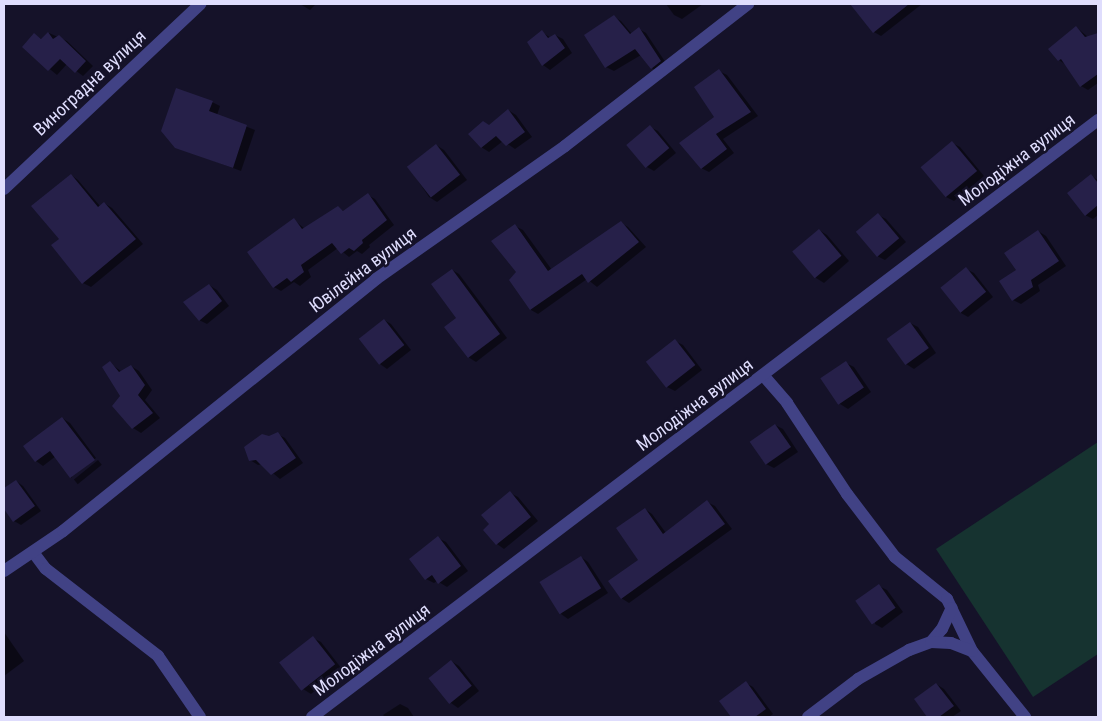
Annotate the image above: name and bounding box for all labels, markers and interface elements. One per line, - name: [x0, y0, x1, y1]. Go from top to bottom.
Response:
- street label: Виноградна вулиця: [29, 25, 151, 141]
- street label: Молодіжна вулиця: [954, 109, 1080, 211]
- street label: Ювілейна вулиця: [305, 223, 421, 317]
- street label: Молодіжна вулиця: [632, 354, 758, 456]
- street label: Молодіжна вулиця: [309, 599, 435, 701]

